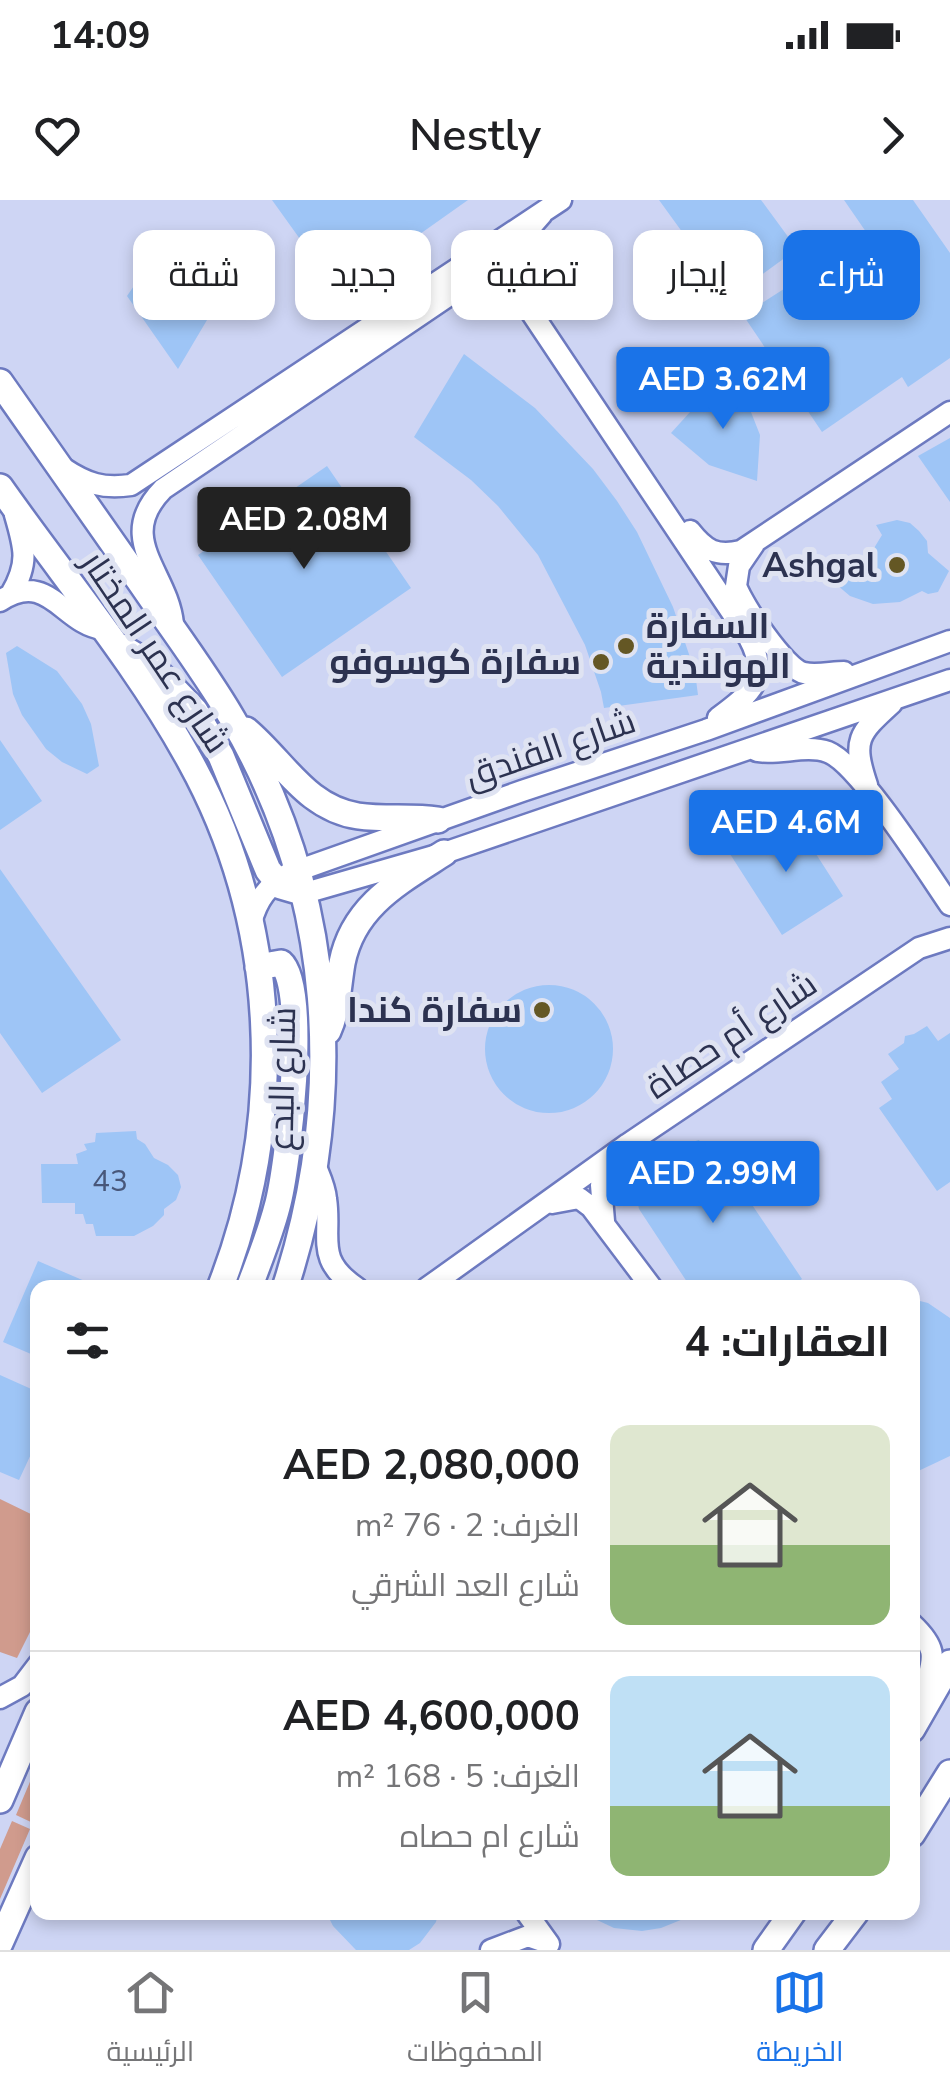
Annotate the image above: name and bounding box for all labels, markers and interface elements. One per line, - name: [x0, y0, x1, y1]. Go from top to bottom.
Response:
- text: 14:09: [50, 10, 151, 61]
- text: Nestly: [409, 105, 541, 166]
- icon: heart: [30, 108, 85, 163]
- icon: forward: [865, 108, 920, 163]
- chip: شقة: [133, 230, 275, 320]
- chip: جديد: [295, 230, 431, 320]
- chip: تصفية: [451, 230, 613, 320]
- chip: إيجار: [633, 230, 763, 320]
- chip: شراء: [783, 230, 920, 320]
- pin: AED 3.62M: [609, 347, 837, 432]
- text: AED 3.62M: [638, 358, 808, 401]
- pin: AED 2.08M: [190, 487, 418, 572]
- text: AED 2.08M: [219, 498, 389, 541]
- street label: شارع عمر المختار: [69, 540, 241, 763]
- place label: Ashgal: [762, 542, 877, 589]
- marker: Ashgal: [886, 554, 908, 576]
- place label: السفارة الهولندية: [646, 603, 791, 690]
- marker: السفارة الهولندية: [615, 635, 637, 657]
- place label: سفارة كوسوفو: [329, 639, 581, 686]
- marker: سفارة كوسوفو: [590, 651, 612, 673]
- street label: شارع الفندق: [459, 697, 642, 800]
- pin: AED 4.6M: [683, 790, 889, 875]
- text: AED 4.6M: [711, 801, 861, 844]
- street label: شارع أم حصاة: [636, 961, 826, 1110]
- place label: سفارة كندا: [347, 987, 522, 1034]
- marker: سفارة كندا: [531, 999, 553, 1021]
- street label: شارع البدع: [258, 1007, 307, 1151]
- pin: AED 2.99M: [599, 1141, 827, 1226]
- text: AED 2.99M: [628, 1152, 798, 1195]
- house number: 43: [92, 1161, 128, 1202]
- icon: filters: [60, 1313, 115, 1368]
- text: العقارات: 4: [685, 1314, 890, 1371]
- text: AED 2,080,000: [283, 1437, 580, 1494]
- icon: home: [690, 1465, 810, 1585]
- text: الغرف: 2 · 76 m²: [355, 1504, 580, 1547]
- text: شارع العد الشرقي: [351, 1564, 580, 1607]
- text: AED 4,600,000: [283, 1688, 580, 1745]
- icon: home: [690, 1716, 810, 1836]
- text: الغرف: 5 · 168 m²: [336, 1755, 580, 1798]
- text: شارع ام حصاه: [400, 1815, 580, 1858]
- tab: الرئيسية: [106, 1965, 194, 2077]
- tab: المحفوظات: [407, 1965, 543, 2077]
- tab: الخريطة: [756, 1965, 844, 2077]

